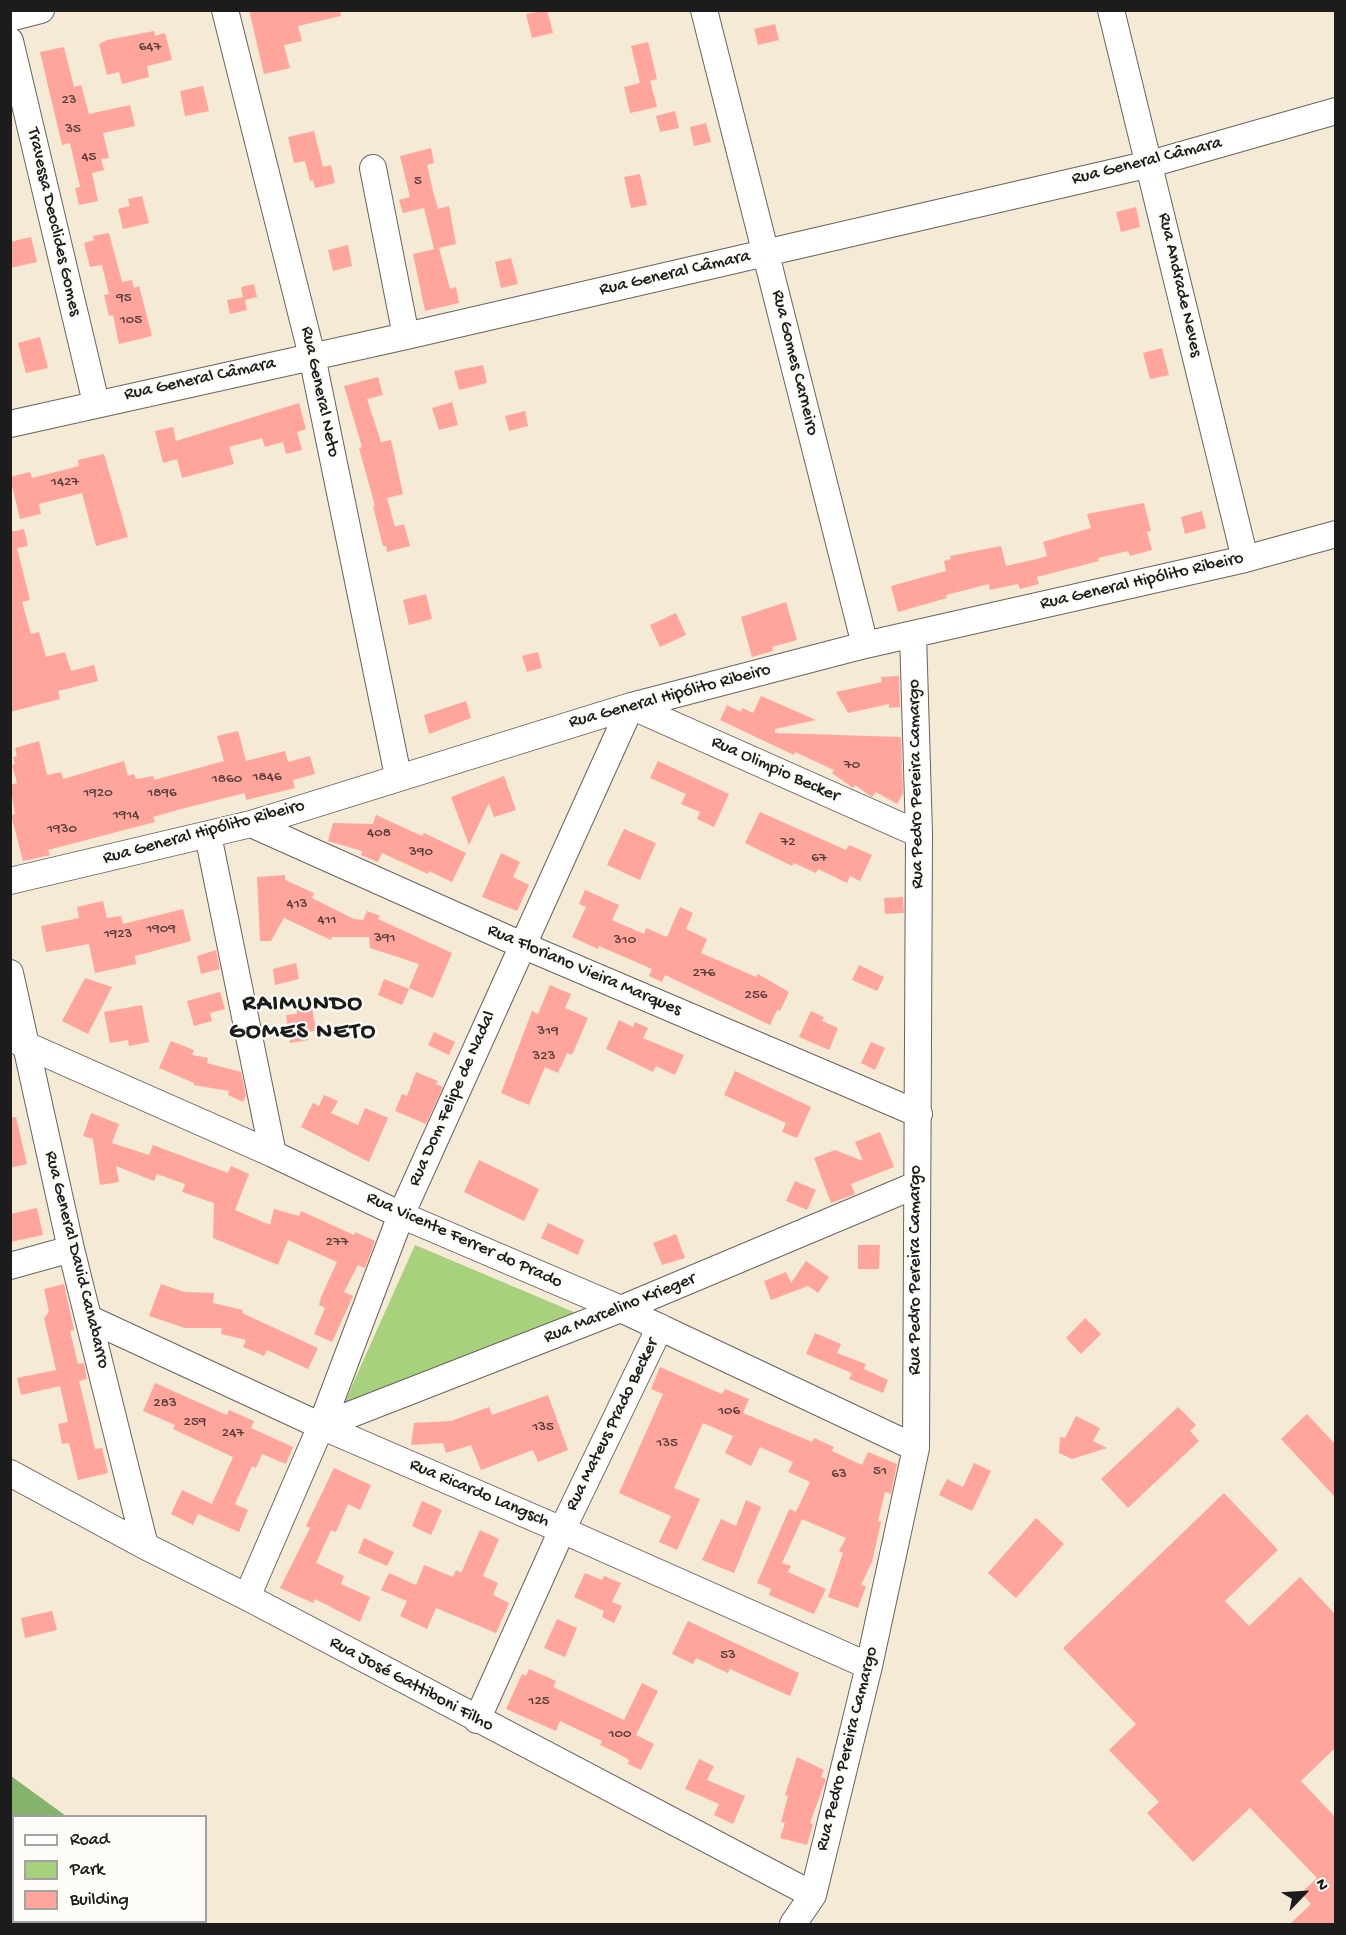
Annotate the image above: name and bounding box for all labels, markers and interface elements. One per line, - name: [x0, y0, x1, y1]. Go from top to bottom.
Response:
- house number: 647: [139, 39, 161, 57]
- house number: 23: [61, 92, 77, 110]
- house number: 35: [65, 121, 81, 139]
- street label: Travessa Deoclides Gomes: [21, 126, 85, 318]
- street label: Rua General Câmara: [1070, 133, 1224, 191]
- house number: 45: [82, 149, 96, 167]
- house number: 5: [414, 173, 422, 191]
- street label: Rua Andrade Neves: [1152, 211, 1206, 359]
- street label: Rua General Câmara: [597, 246, 753, 302]
- street label: Rua Gomes Carneiro: [765, 288, 823, 438]
- house number: 95: [116, 290, 132, 308]
- house number: 105: [120, 312, 142, 330]
- street label: Rua General Neto: [295, 325, 343, 459]
- street label: Rua General Câmara: [122, 353, 278, 407]
- house number: 1427: [51, 474, 79, 492]
- street label: Rua General Hipólito Ribeiro: [1038, 548, 1246, 616]
- street label: Rua General Hipólito Ribeiro: [567, 660, 773, 734]
- street label: Rua Pedro Pereira Camargo: [904, 679, 930, 889]
- street label: Rua Olimpio Becker: [707, 732, 843, 808]
- house number: 70: [844, 757, 860, 775]
- house number: 1846: [253, 769, 281, 787]
- house number: 1860: [212, 771, 242, 789]
- house number: 1920: [83, 785, 113, 803]
- house number: 1896: [147, 785, 177, 803]
- street label: Rua General Hipólito Ribeiro: [101, 796, 307, 870]
- house number: 1914: [113, 807, 139, 825]
- house number: 1930: [47, 821, 77, 839]
- house number: 408: [367, 825, 391, 843]
- house number: 72: [780, 834, 796, 852]
- house number: 390: [409, 844, 433, 862]
- house number: 67: [811, 850, 827, 868]
- house number: 413: [287, 896, 307, 914]
- house number: 411: [317, 912, 337, 930]
- street label: Rua Floriano Vieira Marques: [484, 920, 684, 1022]
- house number: 1909: [146, 921, 176, 939]
- house number: 1923: [104, 926, 132, 944]
- house number: 391: [374, 930, 396, 948]
- house number: 310: [614, 932, 636, 950]
- house number: 276: [693, 965, 715, 983]
- house number: 256: [745, 987, 767, 1005]
- district label: RAIMUNDO GOMES NETO: [229, 991, 377, 1047]
- street label: Rua Dom Felipe de Nadal: [405, 1008, 501, 1190]
- house number: 319: [537, 1023, 559, 1041]
- house number: 323: [533, 1048, 555, 1066]
- street label: Rua General David Canabarro: [38, 1149, 114, 1371]
- street label: Rua Pedro Pereira Camargo: [905, 1165, 927, 1375]
- street label: Rua Vicente Ferrer do Prado: [363, 1188, 565, 1294]
- house number: 277: [326, 1234, 348, 1252]
- street label: Rua Marcelino Krieger: [541, 1269, 699, 1349]
- street label: Rua Mateus Prado Becker: [562, 1335, 664, 1515]
- house number: 283: [153, 1395, 177, 1413]
- house number: 106: [718, 1403, 740, 1421]
- house number: 259: [184, 1414, 206, 1432]
- house number: 135: [532, 1419, 554, 1437]
- house number: 247: [222, 1425, 244, 1443]
- house number: 135: [656, 1435, 678, 1453]
- street label: Rua Ricardo Langsch: [406, 1455, 552, 1533]
- house number: 51: [873, 1463, 887, 1481]
- house number: 63: [831, 1466, 847, 1484]
- street label: Rua José Gattiboni Filho: [325, 1633, 497, 1737]
- street label: Rua Pedro Pereira Camargo: [812, 1645, 884, 1853]
- house number: 53: [720, 1647, 736, 1665]
- house number: 125: [528, 1693, 550, 1711]
- house number: 100: [608, 1726, 632, 1744]
- legend: [12, 1815, 207, 1923]
- text: Road: [70, 1830, 109, 1851]
- text: Park: [70, 1860, 104, 1881]
- north arrow: [1274, 1863, 1334, 1923]
- text: N: [1310, 1876, 1332, 1894]
- text: Building: [70, 1890, 129, 1911]

